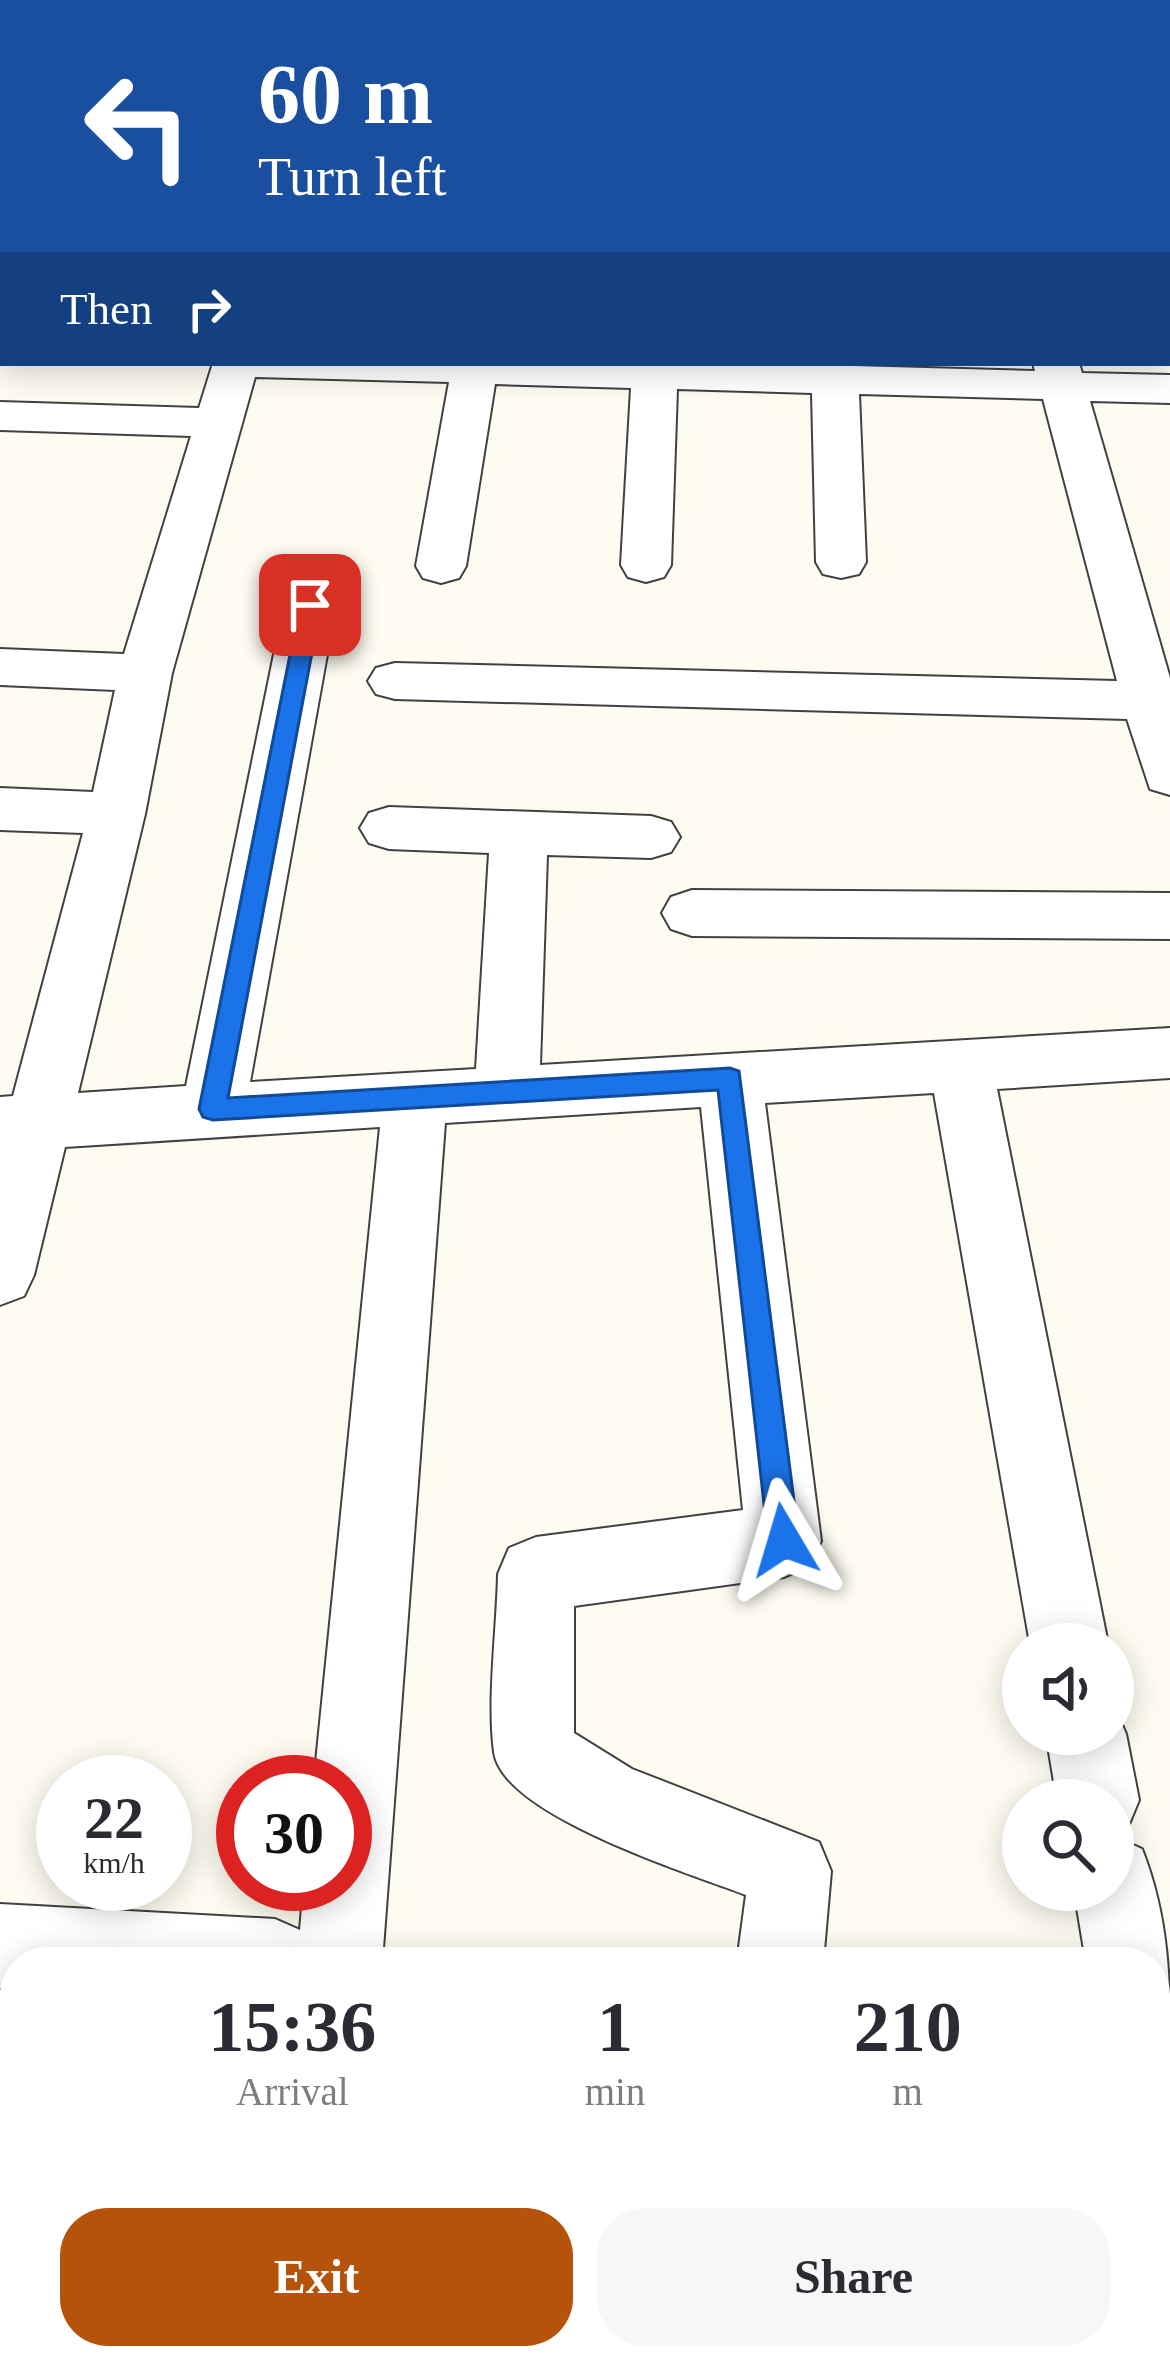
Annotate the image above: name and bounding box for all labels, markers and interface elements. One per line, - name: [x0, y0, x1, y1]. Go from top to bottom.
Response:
- icon: left: [60, 48, 216, 204]
- text: 60 m: [258, 48, 433, 141]
- text: Turn left: [258, 147, 447, 207]
- icon: right: [176, 276, 242, 342]
- text: Then: [60, 284, 152, 334]
- pin: [259, 554, 361, 656]
- icon: arrive: [277, 572, 343, 638]
- position arrow: [721, 1477, 847, 1603]
- map controls: [1002, 1623, 1134, 1911]
- button: sound: [1002, 1623, 1134, 1755]
- speed limit sign: 30: [216, 1755, 372, 1911]
- button: search: [1002, 1779, 1134, 1911]
- text: 22: [84, 1785, 144, 1851]
- text: km/h: [83, 1846, 145, 1879]
- text: 15:36: [208, 1987, 376, 2067]
- text: 1: [597, 1987, 633, 2067]
- text: 210: [854, 1987, 962, 2067]
- text: Arrival: [236, 2070, 349, 2113]
- text: min: [585, 2070, 645, 2113]
- text: m: [892, 2070, 923, 2113]
- button: Exit: [60, 2208, 573, 2346]
- button: Share: [597, 2208, 1110, 2346]

